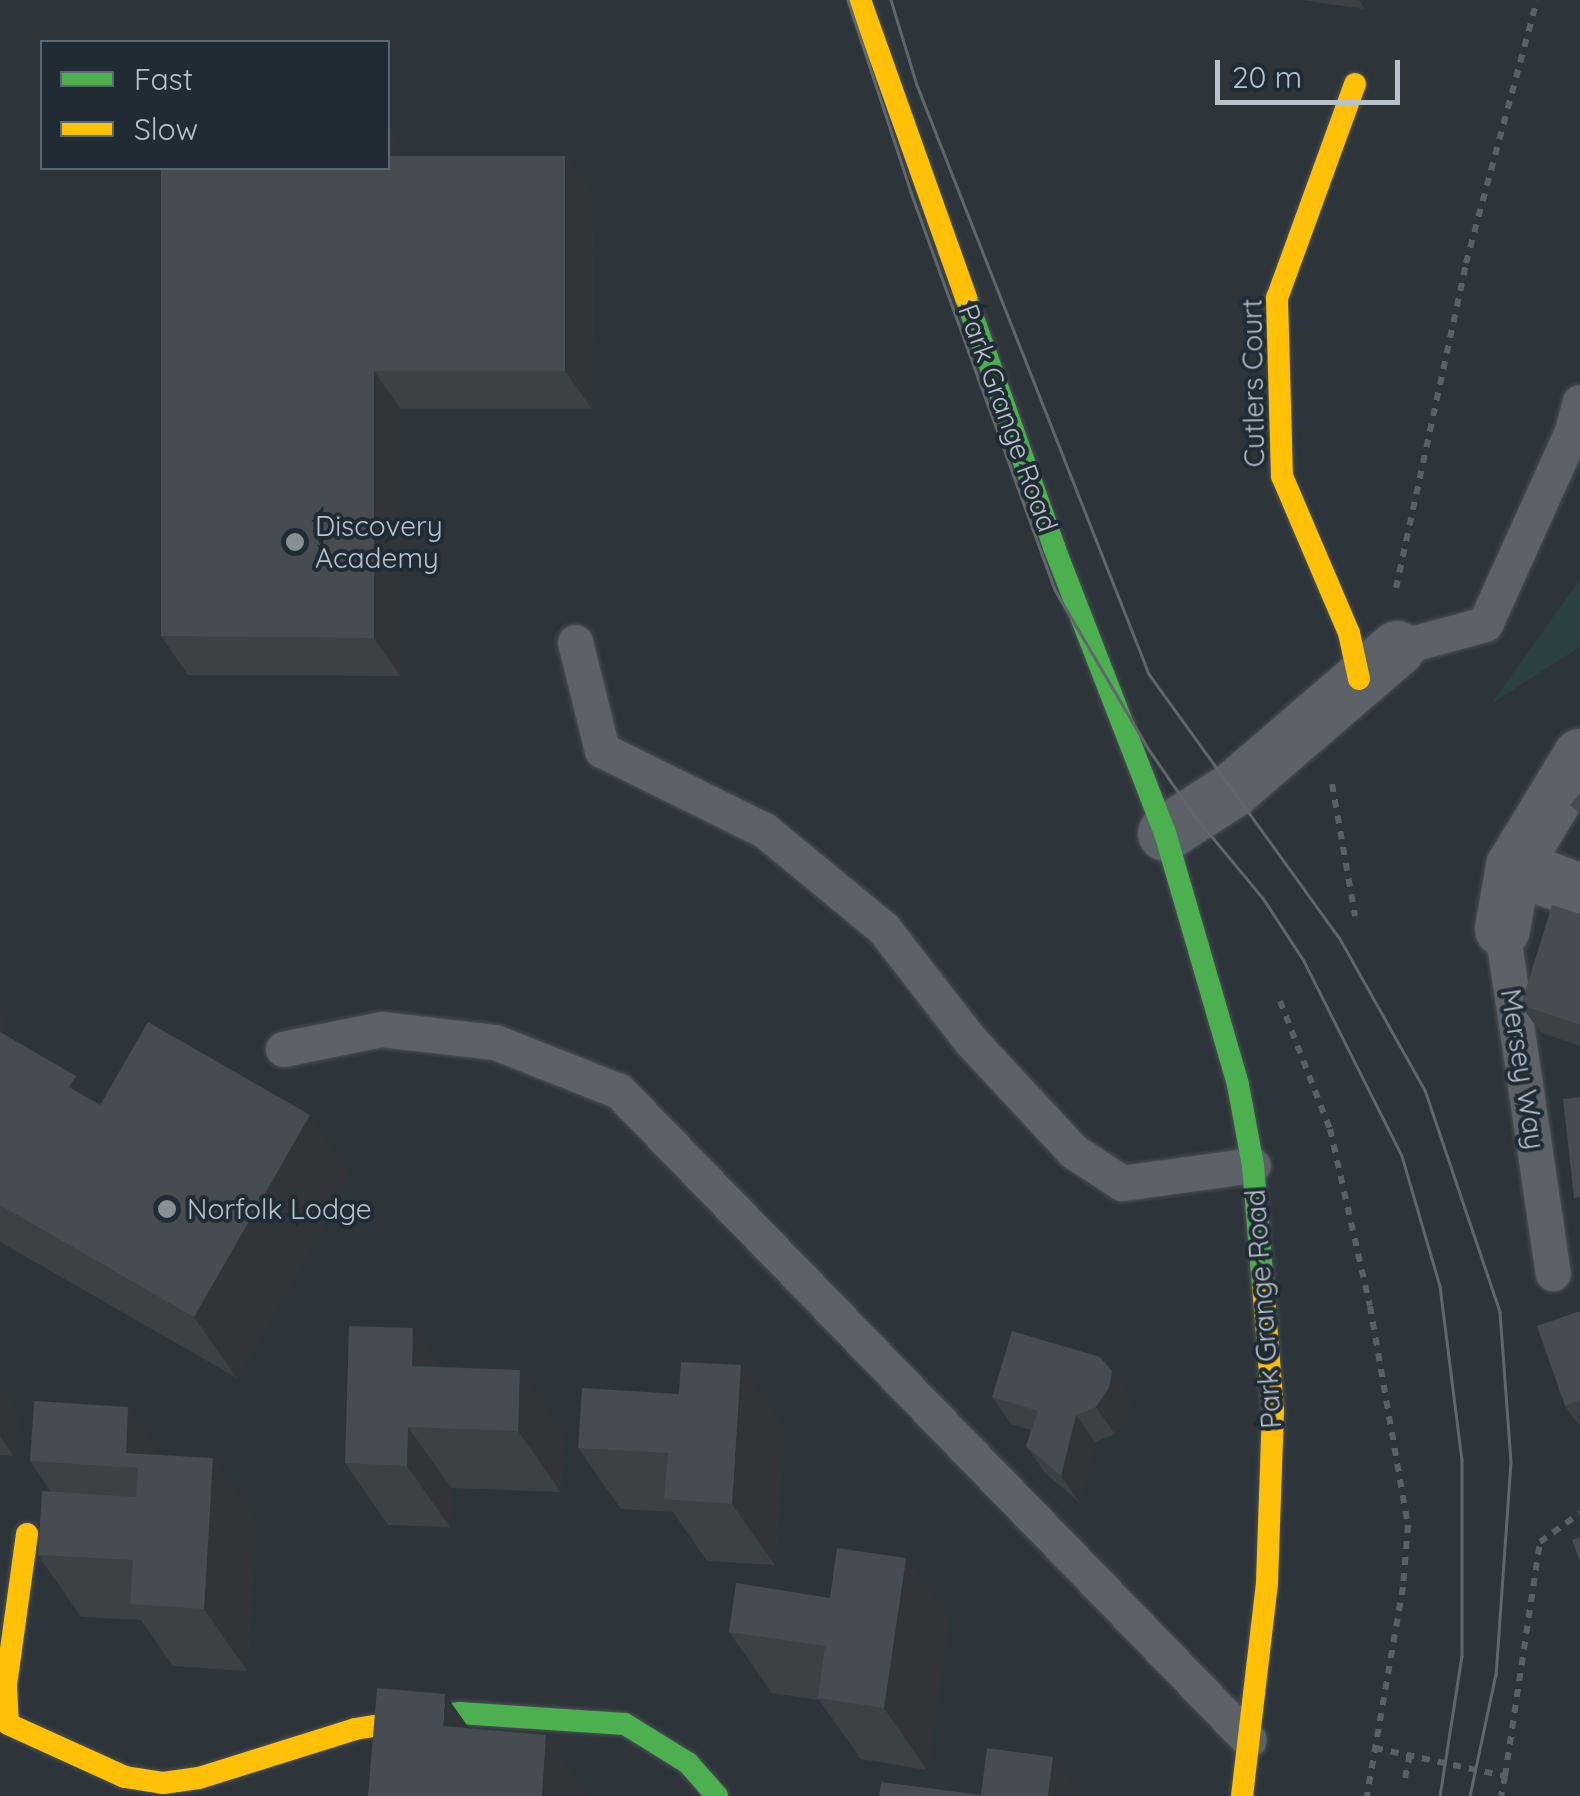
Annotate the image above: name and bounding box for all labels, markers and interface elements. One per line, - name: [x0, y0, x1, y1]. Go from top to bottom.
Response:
- legend: [40, 40, 390, 170]
- scale bar: [1220, 40, 1405, 102]
- text: 20 m: [1232, 58, 1302, 96]
- text: Fast: [134, 60, 193, 98]
- text: Slow: [134, 110, 198, 148]
- street label: Cutlers Court: [1235, 298, 1271, 468]
- street label: Park Grange Road: [951, 300, 1065, 536]
- place label: Discovery Academy: [315, 509, 443, 575]
- marker: Discovery Academy: [284, 531, 306, 553]
- street label: Mersey Way: [1494, 986, 1552, 1152]
- street label: Park Grange Road: [1238, 1188, 1288, 1430]
- place label: Norfolk Lodge: [187, 1192, 372, 1226]
- marker: Norfolk Lodge: [156, 1198, 178, 1220]

